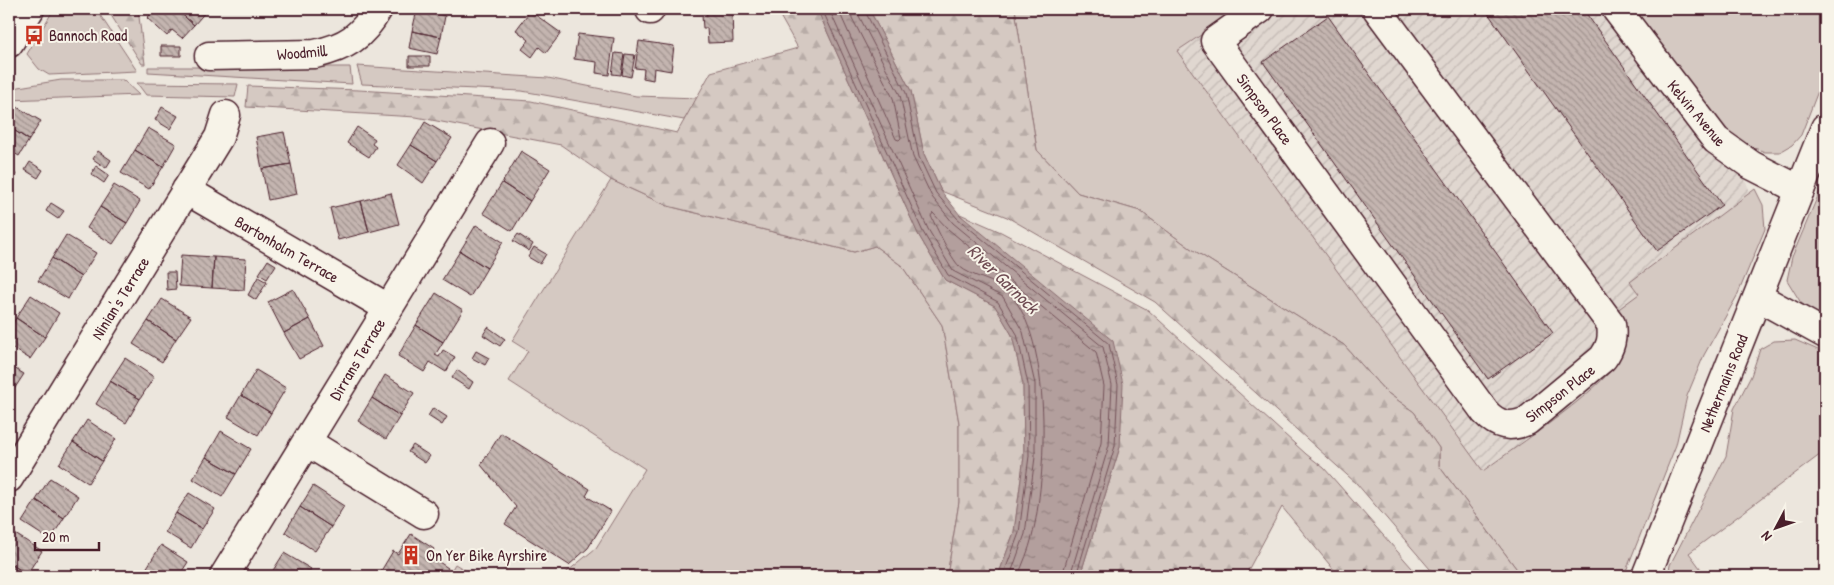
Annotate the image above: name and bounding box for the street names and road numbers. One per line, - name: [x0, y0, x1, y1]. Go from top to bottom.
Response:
- street label: Woodmill: [276, 39, 328, 65]
- street label: Simpson Place: [1232, 69, 1299, 150]
- street label: Kelvin Avenue: [1663, 75, 1732, 151]
- street label: Bartonholm Terrace: [231, 210, 344, 288]
- street label: Ninian's Terrace: [86, 252, 155, 344]
- street label: Dirrans Terrace: [324, 313, 390, 404]
- street label: Nethermains Road: [1693, 331, 1753, 435]
- street label: Simpson Place: [1521, 358, 1600, 427]

